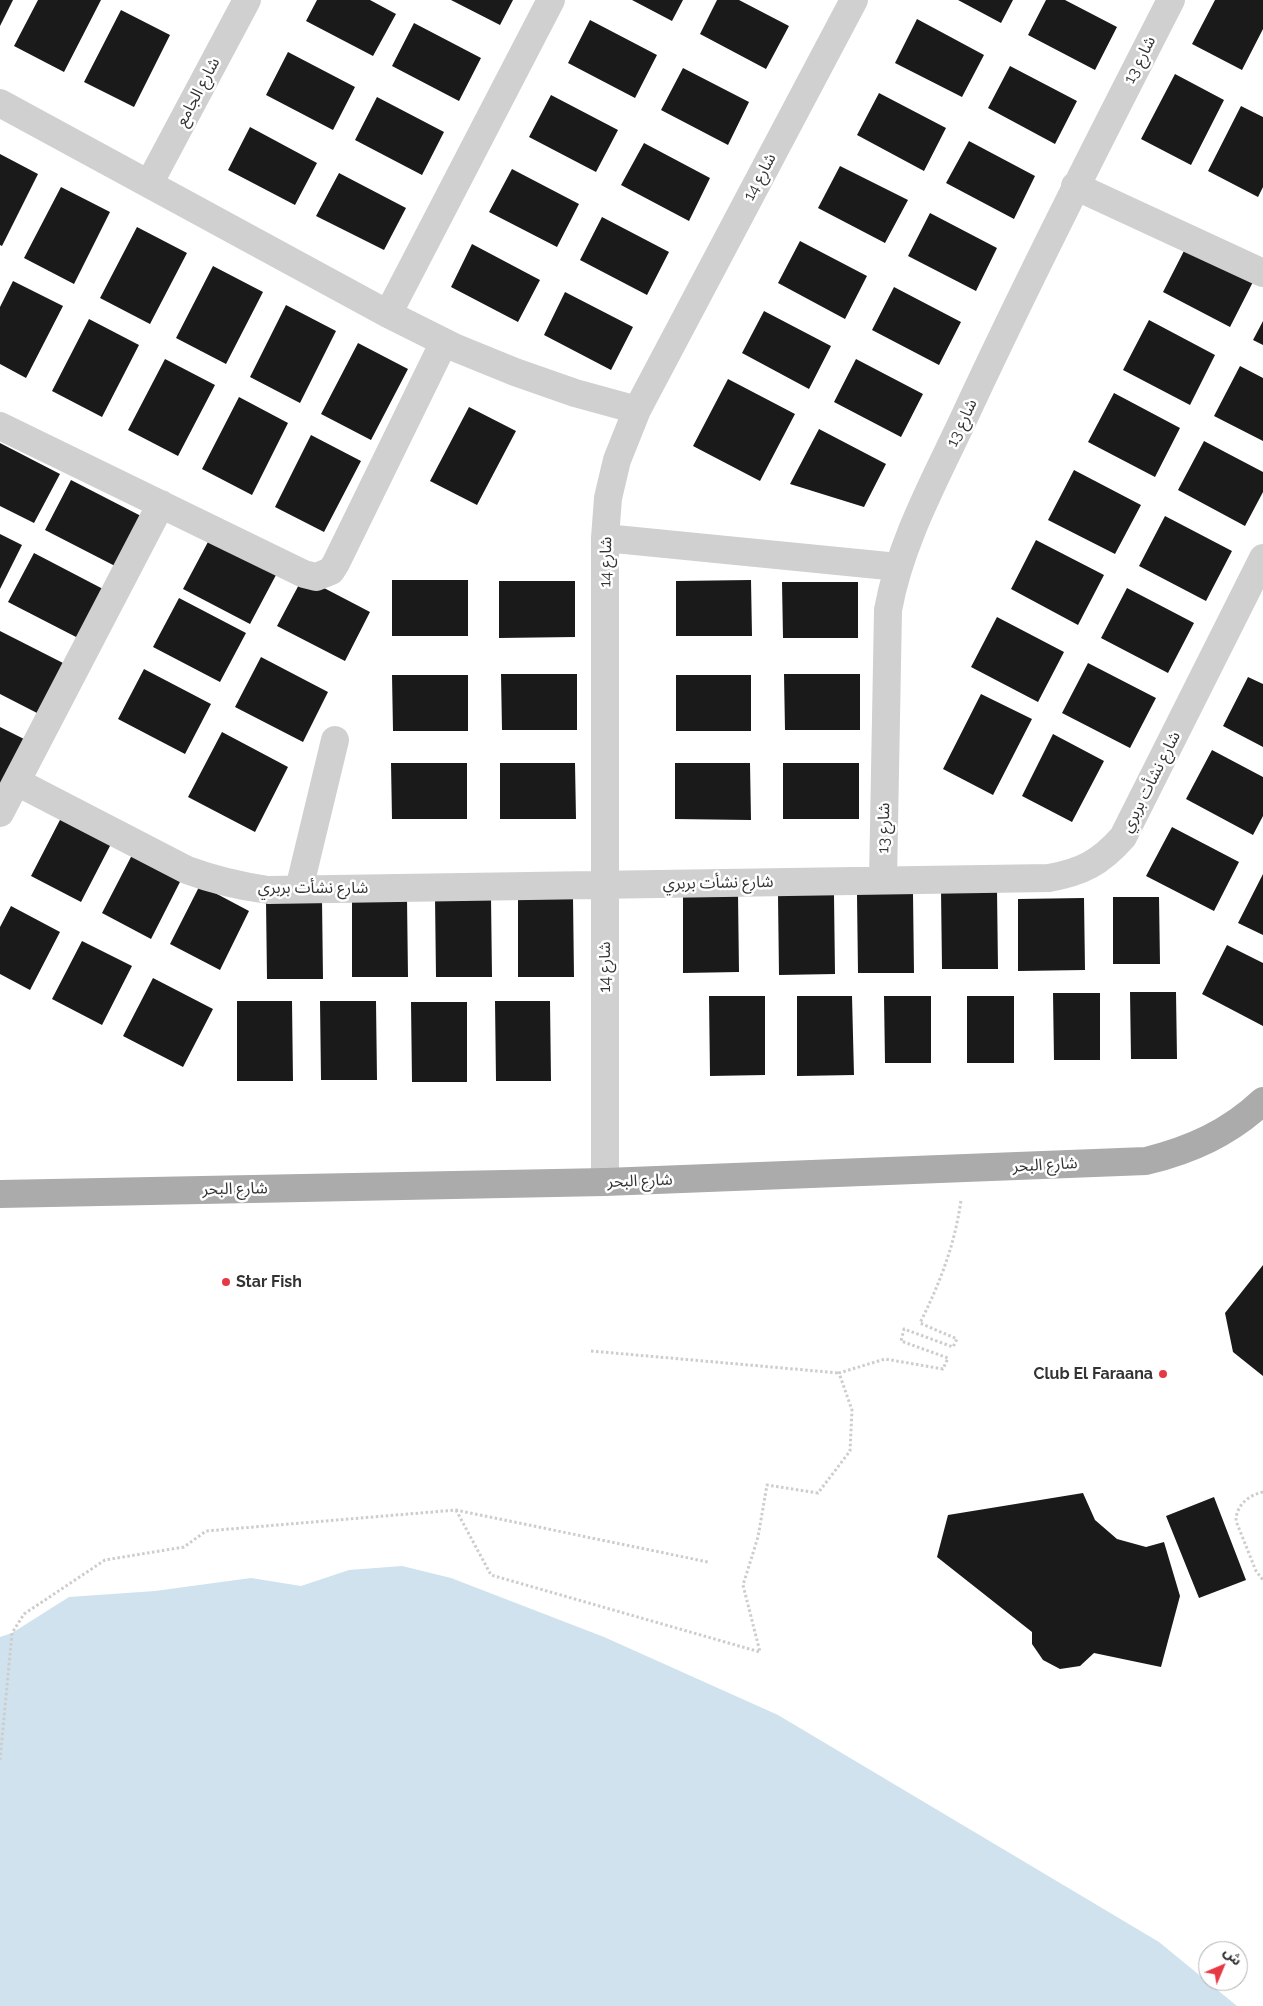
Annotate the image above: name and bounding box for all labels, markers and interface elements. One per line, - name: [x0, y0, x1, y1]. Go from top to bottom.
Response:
- street label: شارع 13: [1120, 33, 1160, 87]
- street label: شارع الجامع: [172, 54, 224, 130]
- street label: شارع 14: [740, 150, 780, 204]
- street label: شارع 13: [943, 396, 981, 450]
- street label: شارع 14: [596, 536, 616, 588]
- street label: شارع نشأت بربري: [1117, 728, 1185, 836]
- street label: شارع 13: [874, 803, 894, 853]
- street label: شارع نشأت بربري: [662, 872, 774, 894]
- street label: شارع نشأت بربري: [258, 878, 368, 898]
- street label: شارع 14: [595, 942, 615, 992]
- street label: شارع البحر: [1012, 1154, 1078, 1176]
- street label: شارع البحر: [607, 1170, 673, 1192]
- street label: شارع البحر: [202, 1179, 268, 1199]
- place label: Star Fish: [236, 1272, 302, 1292]
- marker: Star Fish: [220, 1276, 232, 1288]
- place label: Club El Faraana: [1034, 1364, 1153, 1384]
- marker: Club El Faraana: [1157, 1368, 1169, 1380]
- north arrow: [1198, 1941, 1248, 1991]
- text: ش: [1220, 1944, 1245, 1969]

